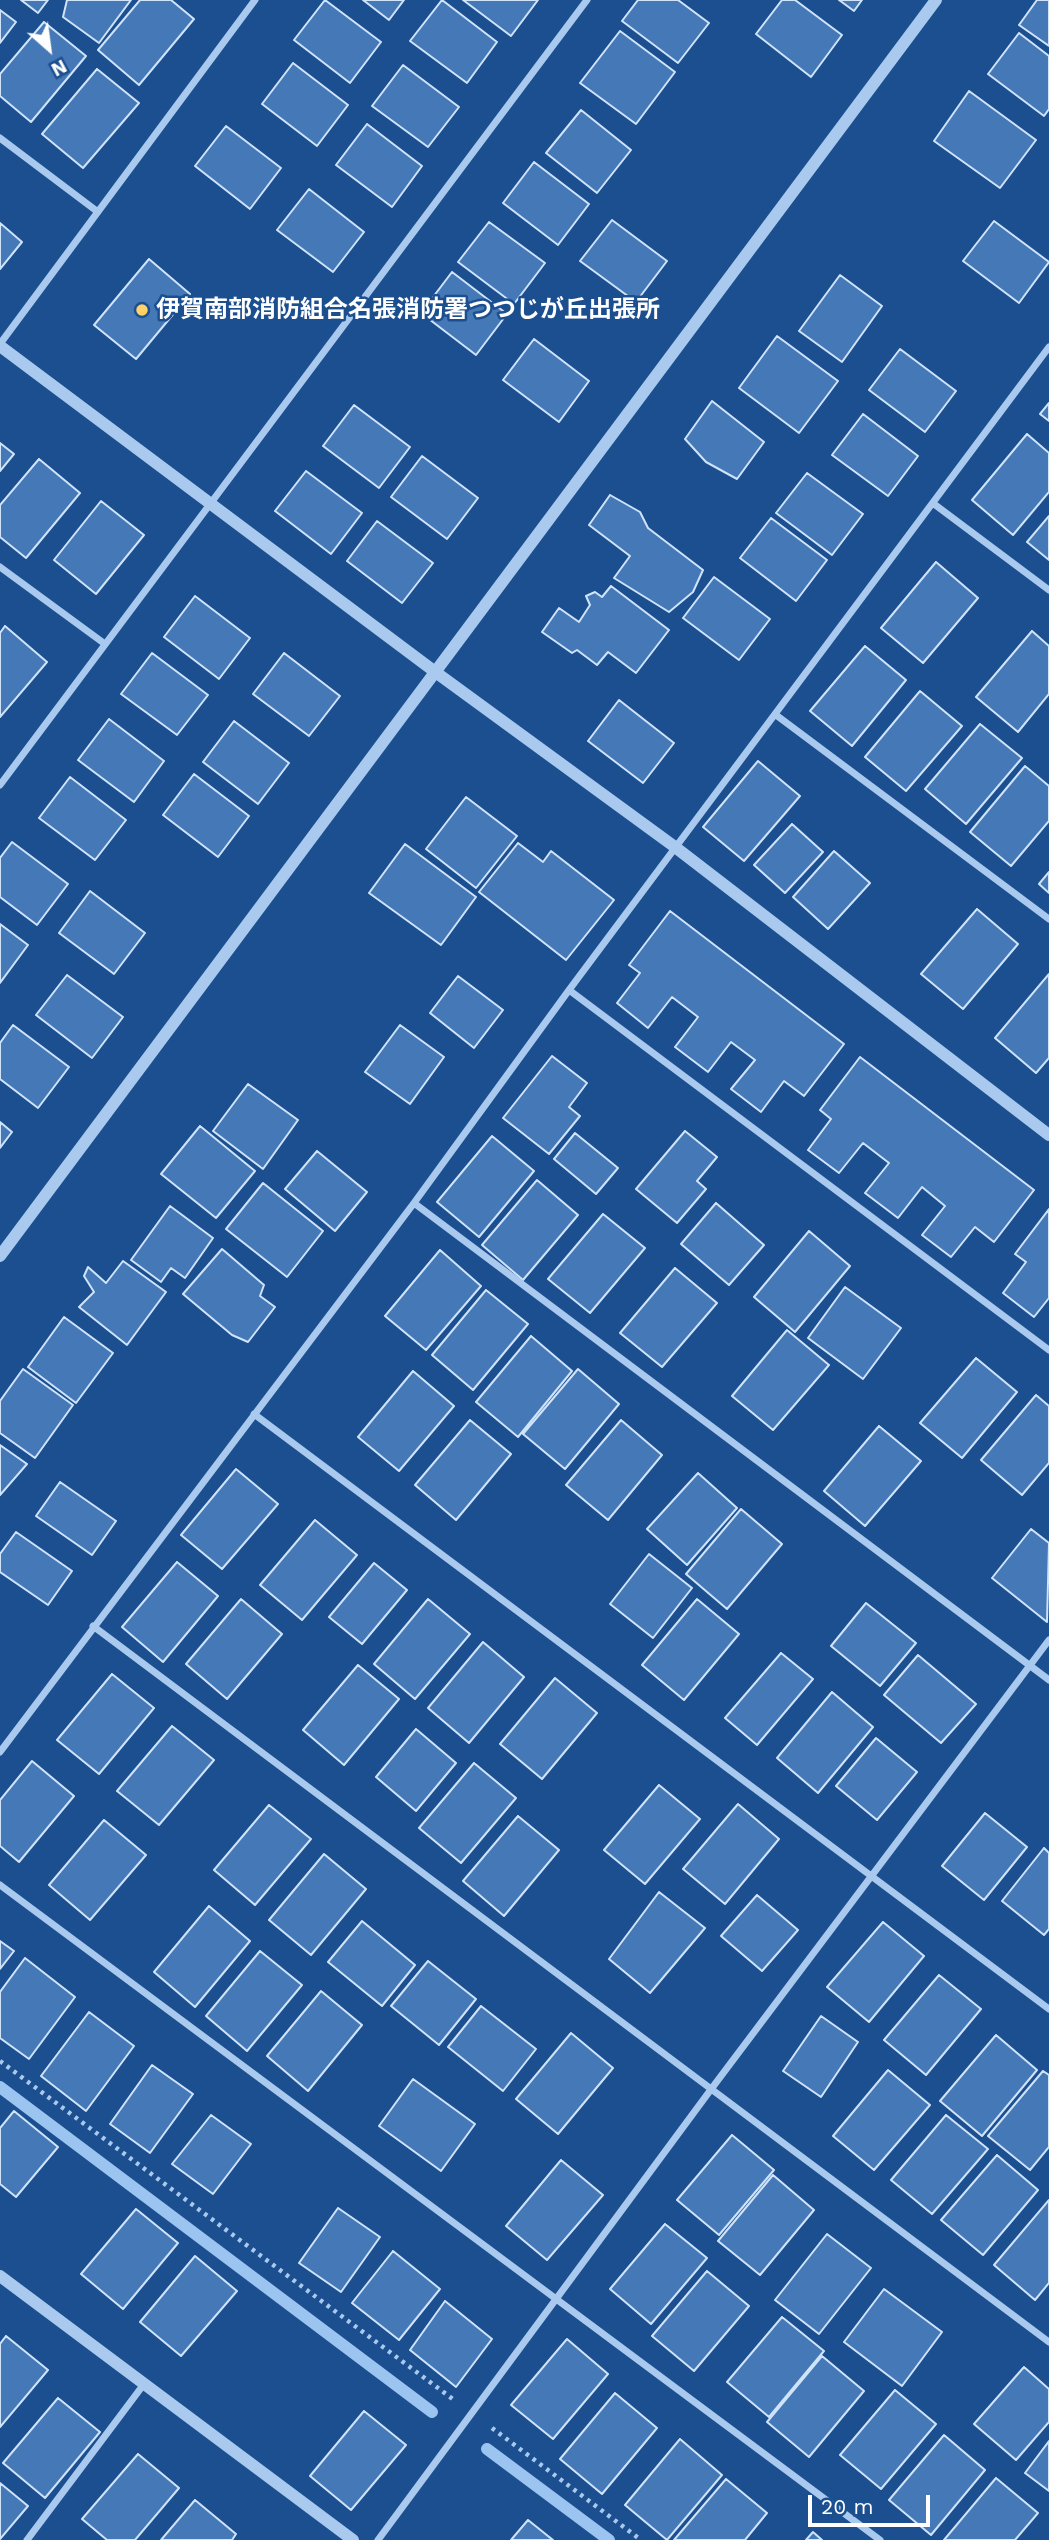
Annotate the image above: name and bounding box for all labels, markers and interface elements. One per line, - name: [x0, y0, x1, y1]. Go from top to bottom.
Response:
- north arrow: [14, 14, 84, 84]
- text: N: [47, 55, 71, 81]
- place label: 伊賀南部消防組合名張消防署つつじが丘出張所: [156, 296, 660, 324]
- marker: 伊賀南部消防組合名張消防署つつじが丘出張所: [134, 302, 150, 318]
- scale bar: [811, 2480, 934, 2524]
- text: 20 m: [821, 2494, 873, 2519]

